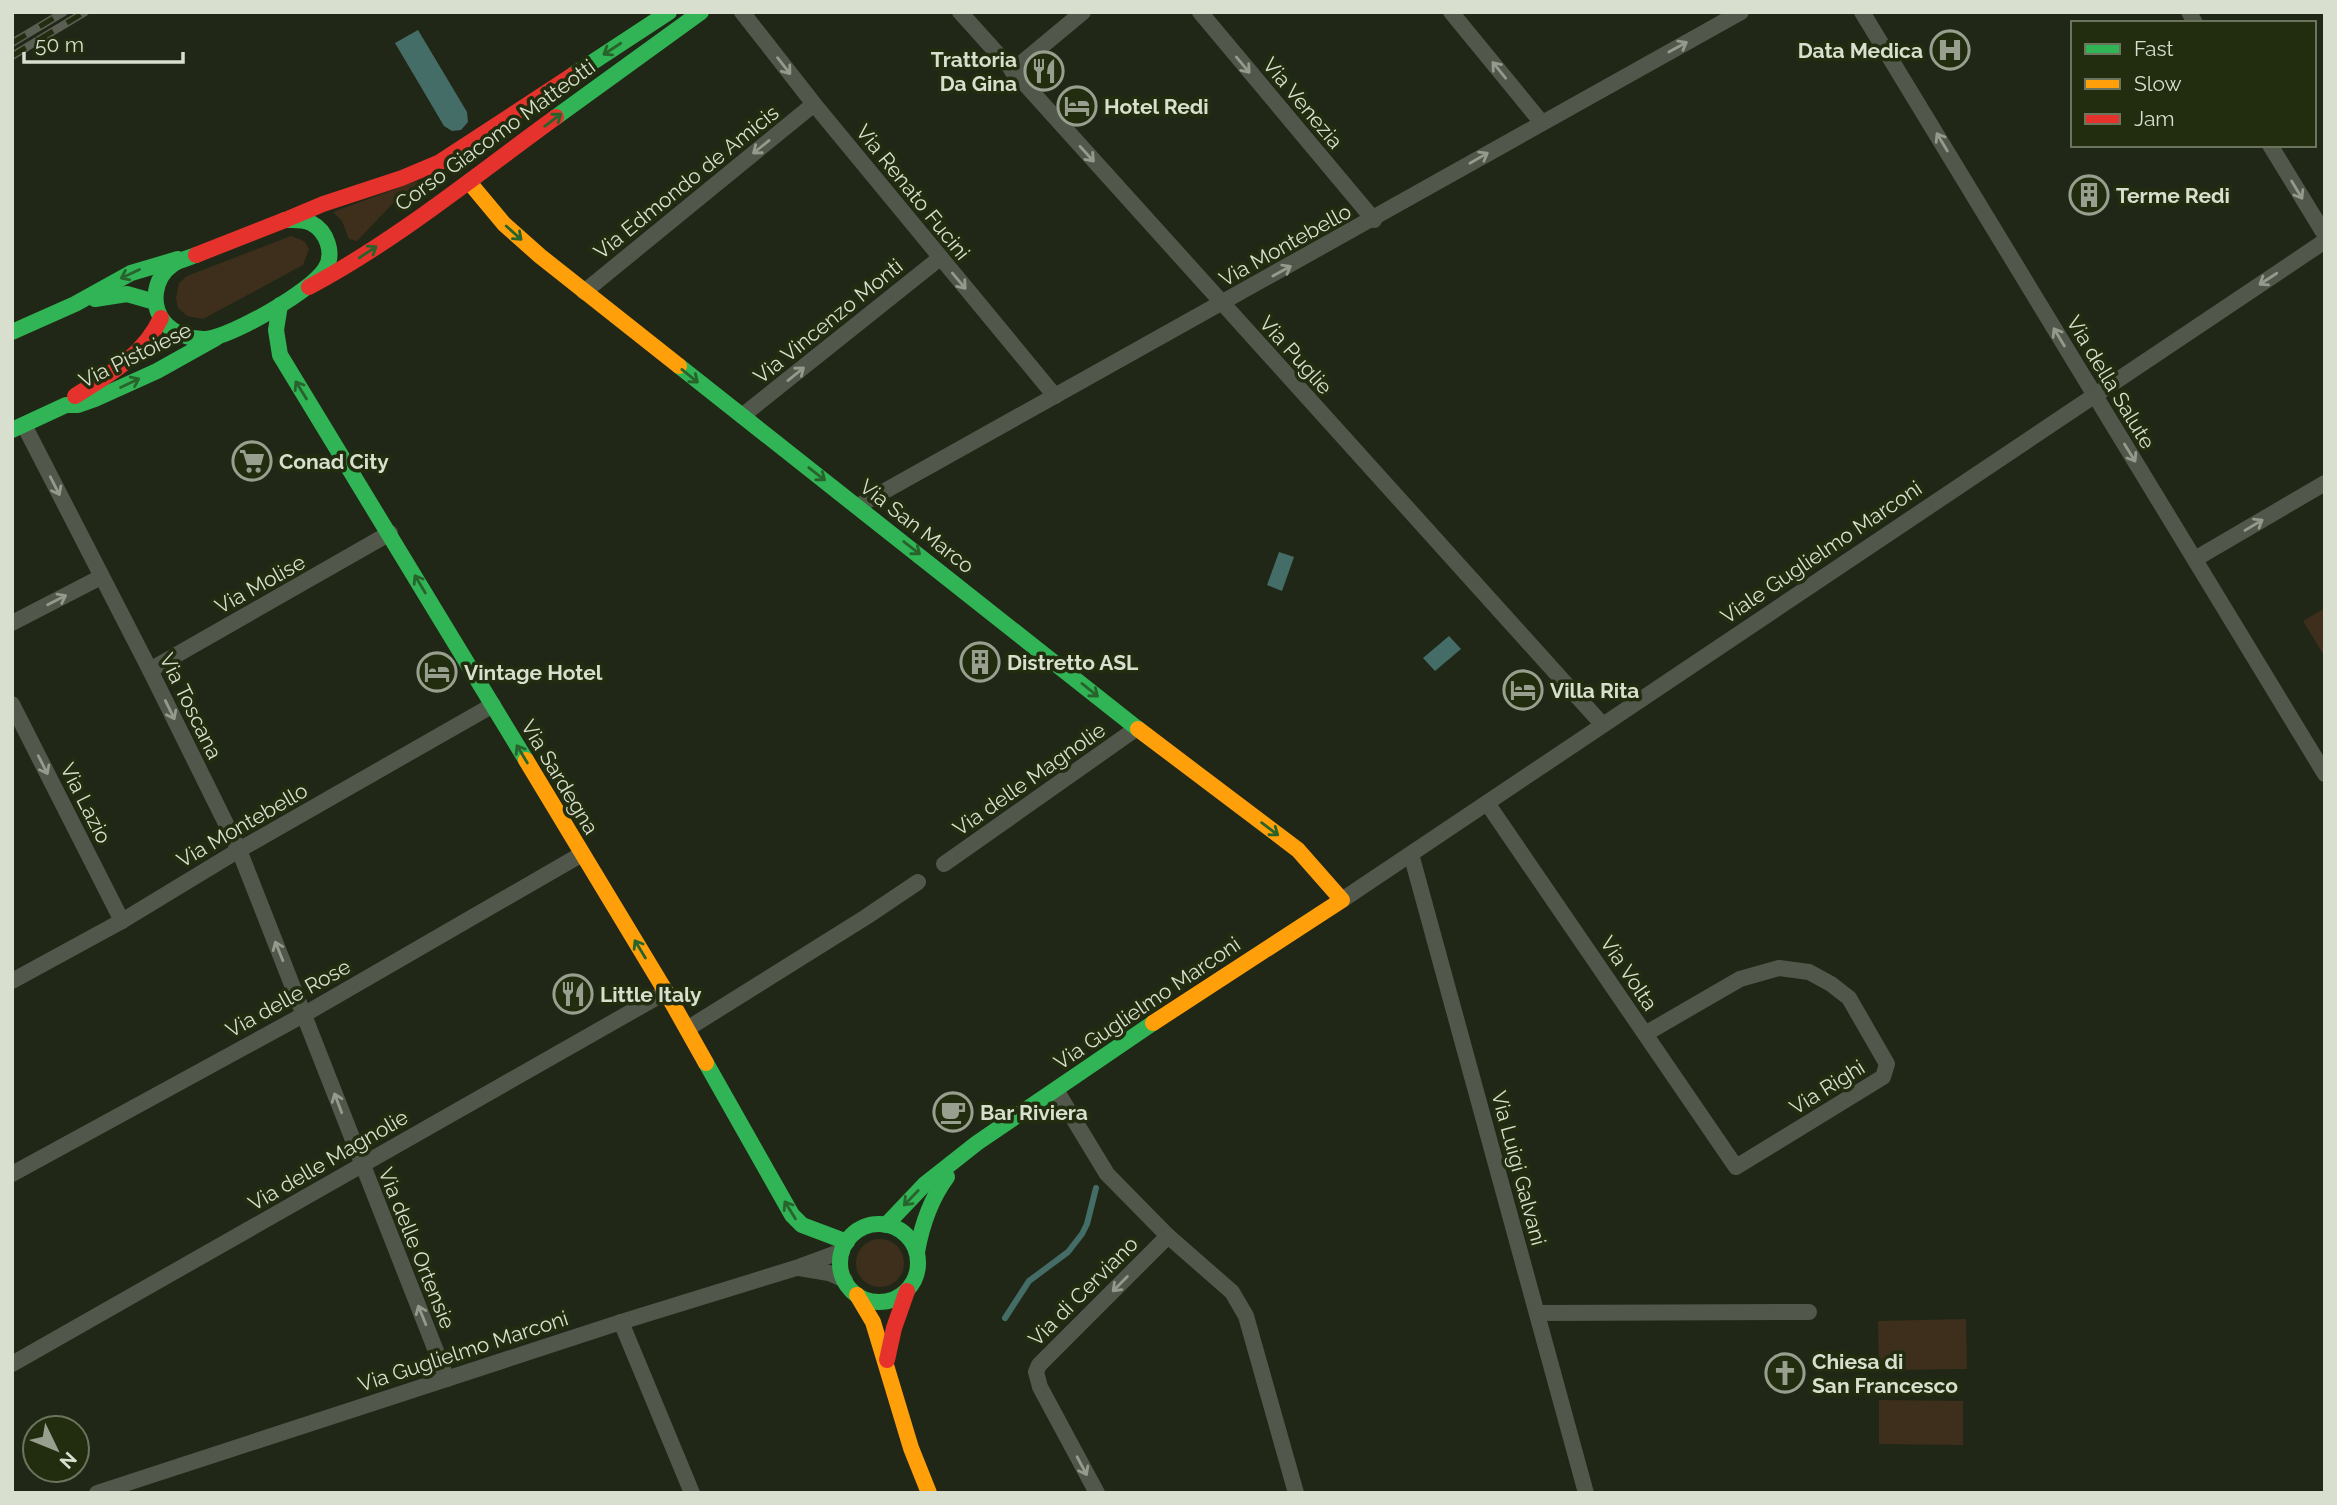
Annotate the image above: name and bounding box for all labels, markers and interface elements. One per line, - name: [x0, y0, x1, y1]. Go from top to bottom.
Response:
- scale bar: [24, 21, 184, 65]
- legend: [2071, 21, 2316, 147]
- hospital icon: Data Medica: [1929, 29, 1971, 71]
- text: 50 m: [35, 32, 84, 57]
- text: Fast: [2134, 36, 2174, 61]
- place label: Data Medica: [1798, 38, 1923, 63]
- one-way arrow: [1667, 40, 1688, 53]
- one-way arrow: [602, 43, 622, 57]
- place label: Trattoria Da Gina: [931, 47, 1017, 96]
- restaurant icon: Trattoria Da Gina: [1023, 50, 1065, 92]
- street label: Via Venezia: [1258, 52, 1348, 154]
- street label: Corso Giacomo Matteotti: [390, 54, 600, 216]
- one-way arrow: [1236, 55, 1251, 73]
- one-way arrow: [777, 56, 792, 75]
- one-way arrow: [1491, 62, 1506, 80]
- text: Slow: [2134, 71, 2182, 96]
- hotel icon: Hotel Redi: [1056, 85, 1098, 127]
- place label: Hotel Redi: [1104, 94, 1209, 119]
- street label: Via Edmondo de Amicis: [589, 100, 783, 264]
- text: Jam: [2134, 106, 2175, 131]
- one-way arrow: [543, 112, 561, 127]
- street label: Via Renato Fucini: [851, 119, 975, 265]
- one-way arrow: [1934, 132, 1948, 152]
- one-way arrow: [753, 139, 771, 155]
- one-way arrow: [1079, 145, 1095, 163]
- one-way arrow: [1469, 151, 1489, 165]
- building icon: Terme Redi: [2068, 174, 2110, 216]
- one-way arrow: [2291, 179, 2305, 199]
- place label: Terme Redi: [2116, 183, 2230, 208]
- street label: Via Montebello: [1215, 198, 1355, 292]
- one-way arrow: [505, 224, 522, 241]
- one-way arrow: [357, 245, 377, 259]
- street label: Via Vincenzo Monti: [748, 253, 908, 389]
- one-way arrow: [1271, 264, 1291, 278]
- one-way arrow: [119, 269, 140, 282]
- one-way arrow: [951, 271, 967, 289]
- one-way arrow: [2259, 271, 2278, 286]
- street label: Via Puglie: [1254, 311, 1338, 399]
- street label: Via della Salute: [2061, 311, 2161, 453]
- street label: Via Pistoiese: [75, 317, 195, 393]
- one-way arrow: [2051, 327, 2065, 347]
- one-way arrow: [786, 366, 804, 381]
- one-way arrow: [681, 369, 699, 384]
- one-way arrow: [119, 376, 140, 389]
- one-way arrow: [294, 381, 308, 401]
- supermarket icon: Conad City: [231, 440, 273, 482]
- one-way arrow: [2123, 443, 2137, 463]
- place label: Conad City: [279, 449, 389, 474]
- one-way arrow: [807, 466, 826, 481]
- street label: Via San Marco: [855, 474, 979, 578]
- one-way arrow: [48, 475, 62, 496]
- street label: Viale Guglielmo Marconi: [1716, 475, 1926, 629]
- one-way arrow: [2244, 517, 2264, 531]
- one-way arrow: [902, 541, 920, 556]
- street label: Via Molise: [211, 549, 309, 619]
- one-way arrow: [413, 575, 427, 595]
- one-way arrow: [46, 593, 67, 607]
- building icon: Distretto ASL: [959, 641, 1001, 683]
- street label: Via Toscana: [155, 649, 227, 763]
- place label: Distretto ASL: [1007, 650, 1139, 675]
- hotel icon: Vintage Hotel: [416, 651, 458, 693]
- place label: Vintage Hotel: [464, 660, 603, 685]
- hotel icon: Villa Rita: [1502, 669, 1544, 711]
- place label: Villa Rita: [1550, 678, 1639, 703]
- one-way arrow: [1080, 682, 1098, 698]
- one-way arrow: [164, 699, 177, 720]
- street label: Via Sardegna: [516, 715, 604, 839]
- street label: Via delle Magnolie: [948, 717, 1110, 841]
- one-way arrow: [515, 745, 529, 765]
- one-way arrow: [37, 754, 51, 775]
- street label: Via Lazio: [55, 759, 117, 847]
- street label: Via Montebello: [172, 777, 312, 873]
- one-way arrow: [1260, 822, 1279, 836]
- street label: Via Guglielmo Marconi: [1049, 931, 1245, 1075]
- street label: Via Volta: [1595, 931, 1663, 1015]
- one-way arrow: [632, 940, 646, 960]
- one-way arrow: [272, 941, 285, 962]
- street label: Via delle Rose: [221, 954, 355, 1042]
- restaurant icon: Little Italy: [552, 973, 594, 1015]
- place label: Little Italy: [600, 982, 702, 1007]
- street label: Via Righi: [1785, 1054, 1869, 1120]
- street label: Via Luigi Galvani: [1486, 1088, 1552, 1248]
- cafe icon: Bar Riviera: [932, 1091, 974, 1133]
- one-way arrow: [331, 1093, 344, 1115]
- place label: Bar Riviera: [980, 1100, 1088, 1125]
- street label: Via delle Magnolie: [244, 1104, 412, 1216]
- street label: Via delle Ortensie: [373, 1164, 461, 1332]
- one-way arrow: [902, 1189, 919, 1206]
- one-way arrow: [782, 1201, 796, 1221]
- street label: Via di Cerviano: [1023, 1231, 1143, 1351]
- one-way arrow: [1112, 1275, 1129, 1292]
- street label: Via Guglielmo Marconi: [355, 1305, 571, 1397]
- one-way arrow: [414, 1305, 427, 1326]
- place label: Chiesa di San Francesco: [1812, 1349, 1958, 1398]
- church icon: Chiesa di San Francesco: [1764, 1352, 1806, 1394]
- north arrow: [21, 1414, 91, 1484]
- text: N: [55, 1448, 81, 1473]
- one-way arrow: [1076, 1455, 1090, 1475]

